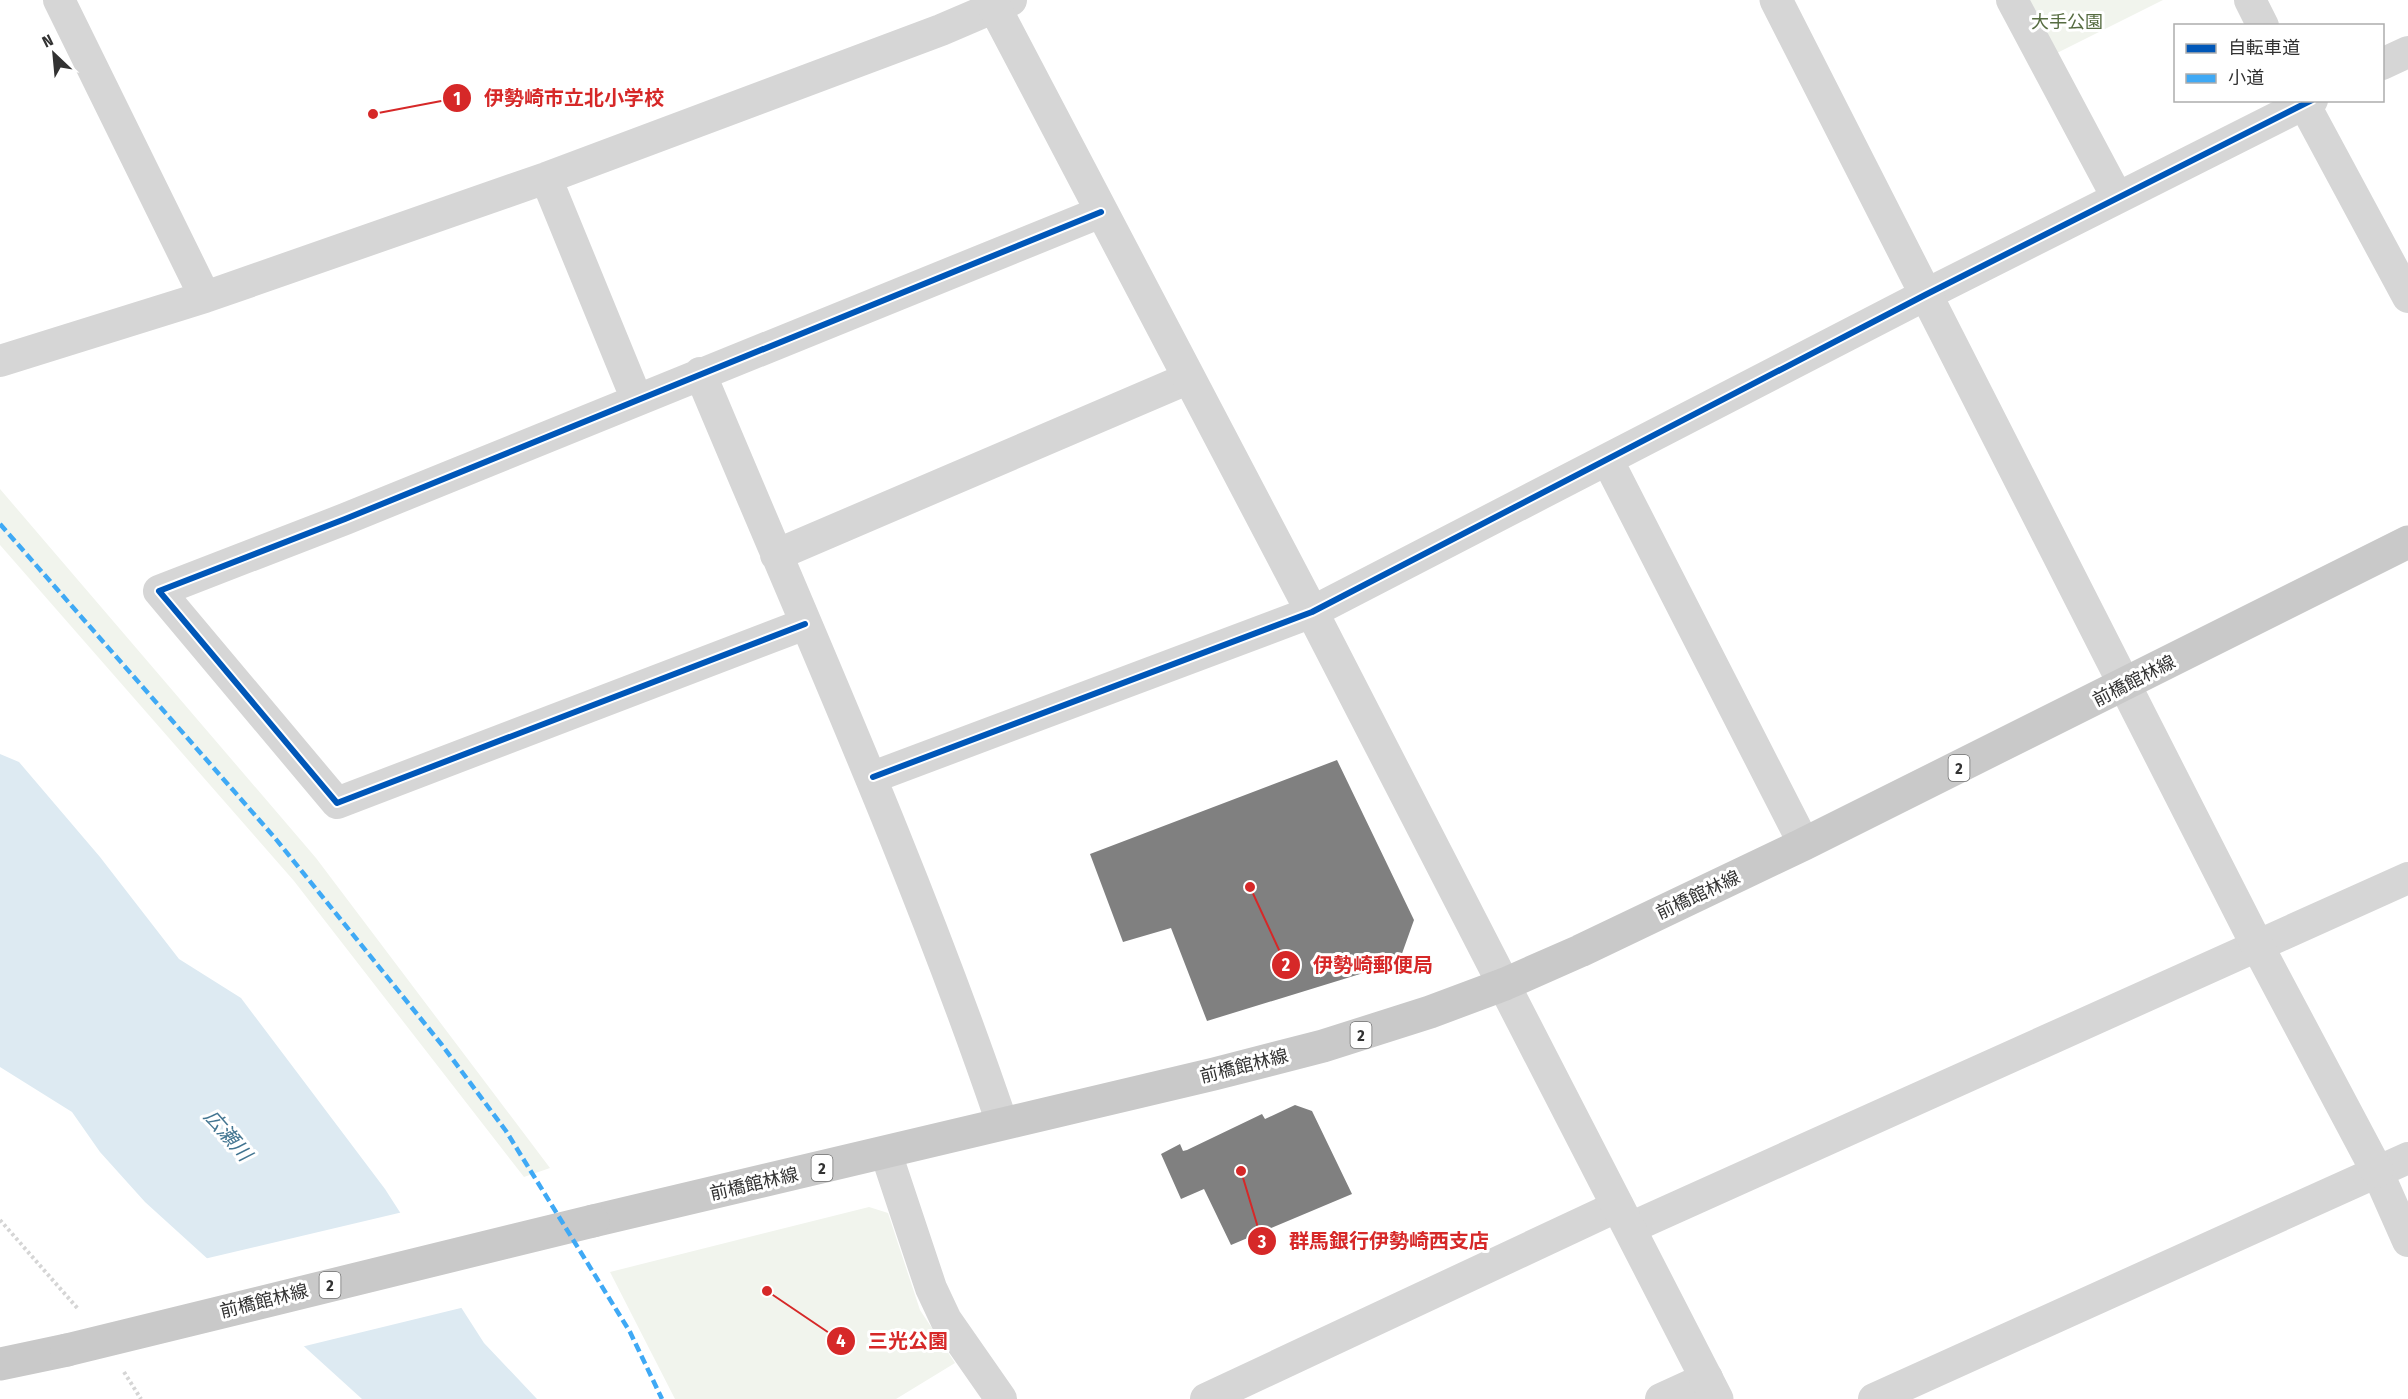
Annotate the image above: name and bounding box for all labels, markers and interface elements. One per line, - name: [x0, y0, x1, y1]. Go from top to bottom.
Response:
- park label: 大手公園: [2031, 11, 2103, 33]
- north arrow: [24, 24, 84, 84]
- legend: [2174, 24, 2384, 102]
- text: N: [39, 30, 56, 52]
- text: 自転車道: [2228, 37, 2300, 59]
- text: 小道: [2228, 67, 2264, 89]
- callout: 伊勢崎市立北小学校: [442, 79, 676, 117]
- text: 伊勢崎市立北小学校: [484, 86, 664, 110]
- text: 1: [453, 88, 461, 110]
- street label: 前橋館林線: [2089, 651, 2179, 711]
- road number: 2: [1948, 755, 1970, 781]
- street label: 前橋館林線: [1653, 866, 1743, 924]
- callout: 伊勢崎郵便局: [1271, 946, 1445, 984]
- text: 伊勢崎郵便局: [1313, 953, 1433, 977]
- text: 2: [1281, 954, 1290, 976]
- road number: 2: [1350, 1022, 1372, 1048]
- street label: 前橋館林線: [1198, 1044, 1290, 1088]
- water label: 広瀬川: [199, 1104, 258, 1167]
- road number: 2: [812, 1155, 832, 1181]
- street label: 前橋館林線: [708, 1163, 800, 1205]
- callout: 群馬銀行伊勢崎西支店: [1247, 1222, 1501, 1260]
- text: 群馬銀行伊勢崎西支店: [1289, 1229, 1489, 1253]
- text: 3: [1257, 1231, 1267, 1253]
- road number: 2: [320, 1272, 340, 1298]
- street label: 前橋館林線: [218, 1279, 310, 1323]
- callout: 三光公園: [826, 1322, 960, 1360]
- text: 三光公園: [868, 1329, 948, 1353]
- text: 4: [836, 1330, 846, 1352]

